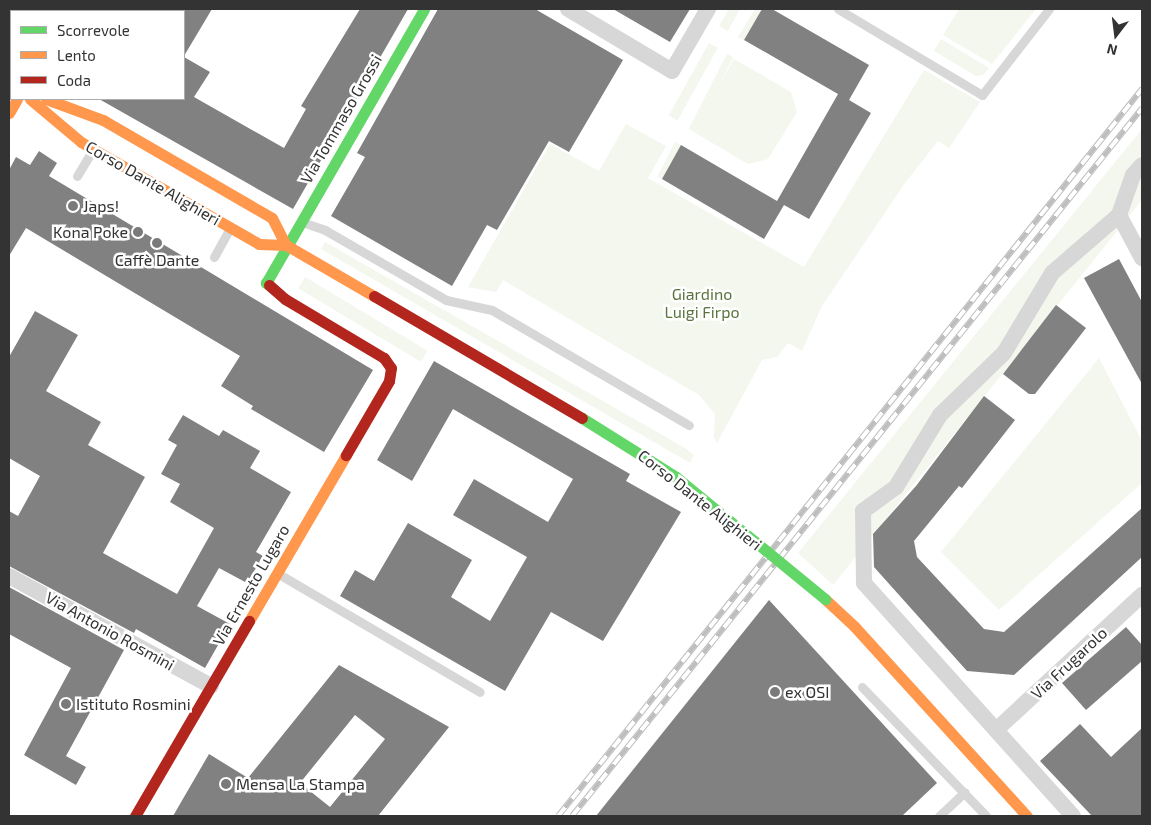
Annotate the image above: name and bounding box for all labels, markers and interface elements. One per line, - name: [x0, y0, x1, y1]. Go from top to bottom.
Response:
- legend: [10, 10, 185, 100]
- north arrow: [1091, 10, 1141, 60]
- text: Scorrevole: [57, 21, 130, 39]
- text: N: [1105, 40, 1119, 59]
- text: Lento: [57, 46, 96, 64]
- street label: Via Tommaso Grossi: [296, 51, 386, 187]
- text: Coda: [57, 71, 91, 89]
- street label: Corso Dante Alighieri: [82, 137, 224, 229]
- place label: Japs!: [83, 196, 119, 216]
- marker: Japs!: [67, 200, 79, 212]
- place label: Kona Poke: [53, 222, 128, 242]
- marker: Kona Poke: [132, 226, 144, 238]
- marker: Caffè Dante: [151, 237, 163, 249]
- place label: Caffè Dante: [115, 250, 199, 270]
- park label: Giardino Luigi Firpo: [664, 284, 740, 322]
- street label: Corso Dante Alighieri: [634, 446, 766, 554]
- street label: Via Ernesto Lugaro: [209, 521, 293, 649]
- street label: Via Antonio Rosmini: [42, 588, 178, 674]
- street label: Via Frugarolo: [1027, 623, 1111, 703]
- place label: ex OSI: [785, 682, 829, 702]
- marker: ex OSI: [769, 686, 781, 698]
- place label: Istituto Rosmini: [76, 694, 191, 714]
- marker: Istituto Rosmini: [60, 698, 72, 710]
- place label: Mensa La Stampa: [236, 774, 365, 794]
- marker: Mensa La Stampa: [220, 778, 232, 790]

